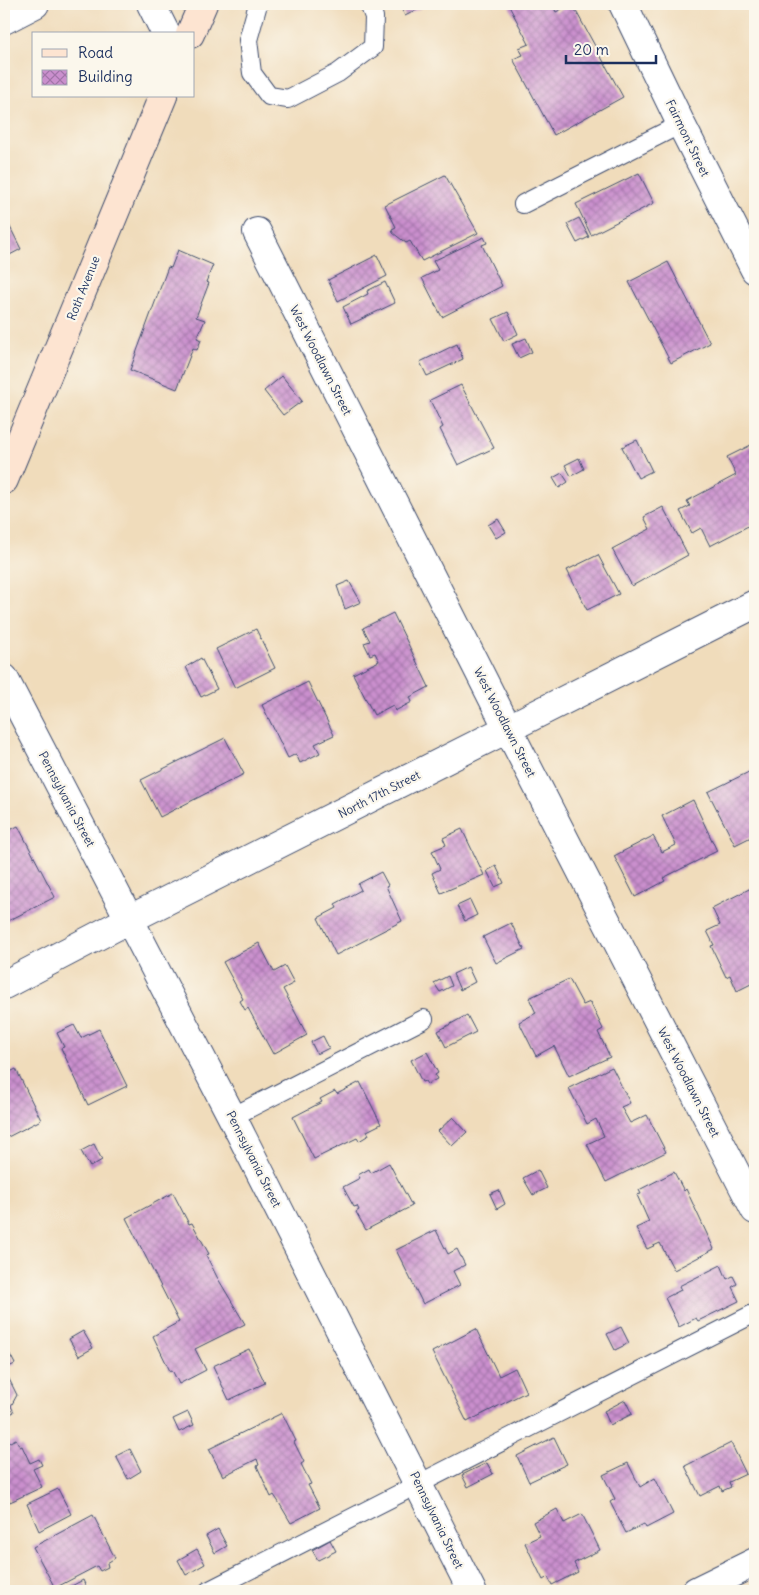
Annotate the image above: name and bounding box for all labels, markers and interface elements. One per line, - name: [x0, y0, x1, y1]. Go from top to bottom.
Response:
- legend: [32, 32, 195, 98]
- scale bar: [566, 32, 656, 64]
- text: 20 m: [574, 40, 609, 59]
- text: Road: [78, 43, 113, 62]
- text: Building: [78, 67, 133, 86]
- street label: Fairmont Street: [663, 97, 713, 179]
- street label: Roth Avenue: [63, 254, 103, 322]
- street label: West Woodlawn Street: [287, 303, 355, 417]
- street label: West Woodlawn Street: [471, 665, 539, 779]
- street label: Pennsylvania Street: [35, 749, 99, 849]
- street label: North 17th Street: [335, 767, 423, 821]
- street label: West Woodlawn Street: [655, 1025, 723, 1139]
- street label: Pennsylvania Street: [223, 1108, 285, 1210]
- street label: Pennsylvania Street: [407, 1469, 467, 1571]

